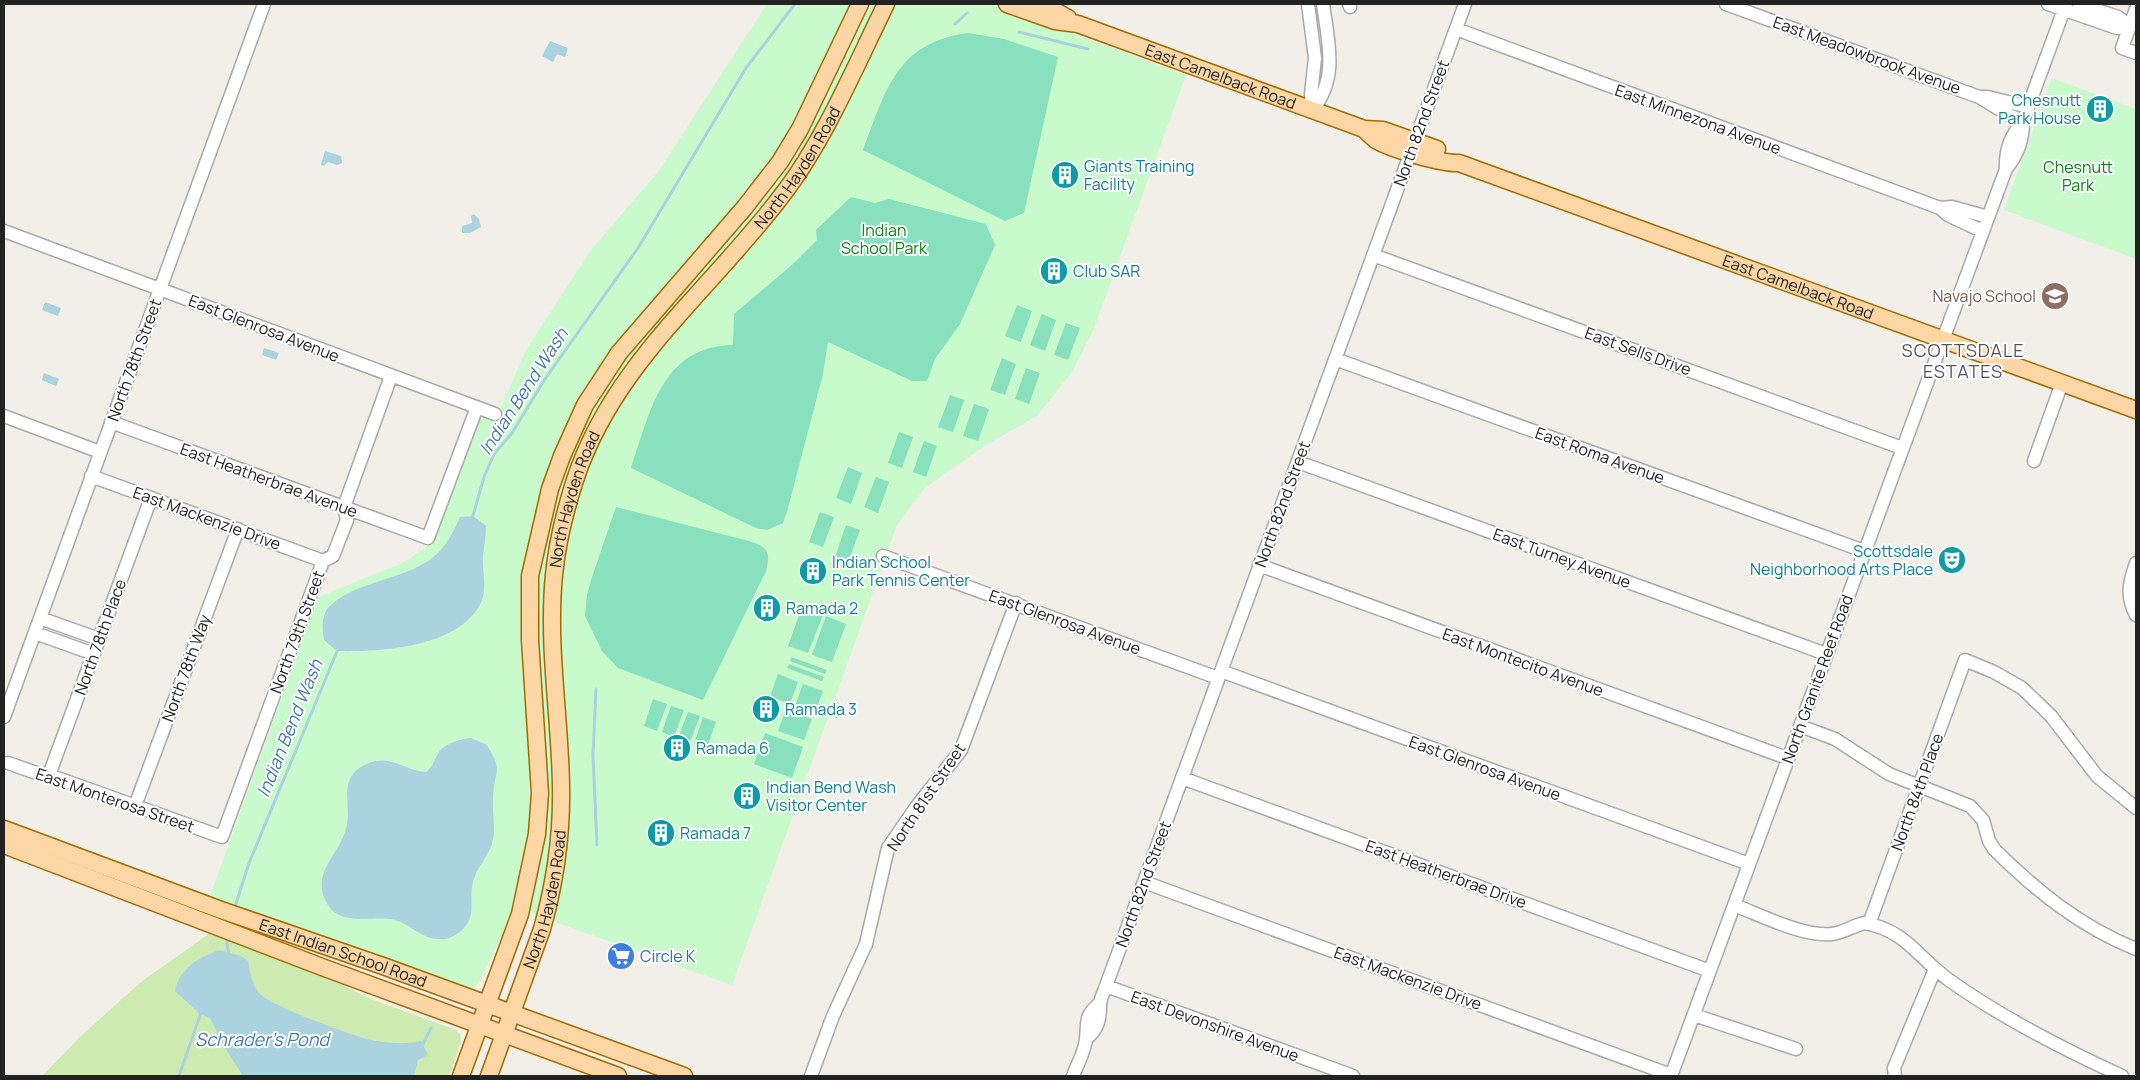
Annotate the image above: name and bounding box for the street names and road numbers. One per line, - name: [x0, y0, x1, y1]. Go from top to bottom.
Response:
- street label: East Meadowbrook Avenue: [1770, 11, 1964, 99]
- street label: East Camelback Road: [1142, 39, 1299, 114]
- street label: North 82nd Street: [1388, 57, 1454, 189]
- street label: East Minnezona Avenue: [1612, 79, 1784, 159]
- street label: North Hayden Road: [749, 103, 845, 233]
- street label: East Camelback Road: [1720, 249, 1877, 324]
- street label: East Glenrosa Avenue: [185, 289, 343, 367]
- street label: North 78th Street: [102, 296, 166, 424]
- street label: East Sells Drive: [1582, 322, 1694, 380]
- street label: East Roma Avenue: [1532, 421, 1668, 489]
- street label: North Hayden Road: [544, 427, 605, 569]
- street label: East Heatherbrae Avenue: [177, 438, 361, 522]
- street label: North 82nd Street: [1249, 438, 1315, 570]
- street label: East Mackenzie Drive: [130, 481, 284, 555]
- street label: East Turney Avenue: [1490, 523, 1634, 593]
- street label: North 79th Street: [265, 567, 329, 697]
- street label: North 78th Place: [69, 576, 131, 698]
- street label: East Glenrosa Avenue: [986, 584, 1144, 660]
- street label: North Granite Reef Road: [1776, 591, 1858, 767]
- street label: North 78th Way: [156, 611, 216, 725]
- street label: East Montecito Avenue: [1439, 623, 1607, 701]
- street label: East Glenrosa Avenue: [1406, 730, 1564, 806]
- street label: North 84th Place: [1886, 730, 1948, 854]
- street label: North 81st Street: [882, 739, 970, 855]
- street label: East Monterosa Street: [33, 763, 197, 837]
- street label: North 82nd Street: [1110, 818, 1176, 950]
- street label: North Hayden Road: [518, 829, 571, 972]
- street label: East Heatherbrae Drive: [1362, 835, 1530, 913]
- street label: East Indian School Road: [256, 913, 430, 992]
- street label: East Mackenzie Drive: [1331, 941, 1485, 1015]
- street label: East Devonshire Avenue: [1128, 985, 1302, 1067]

